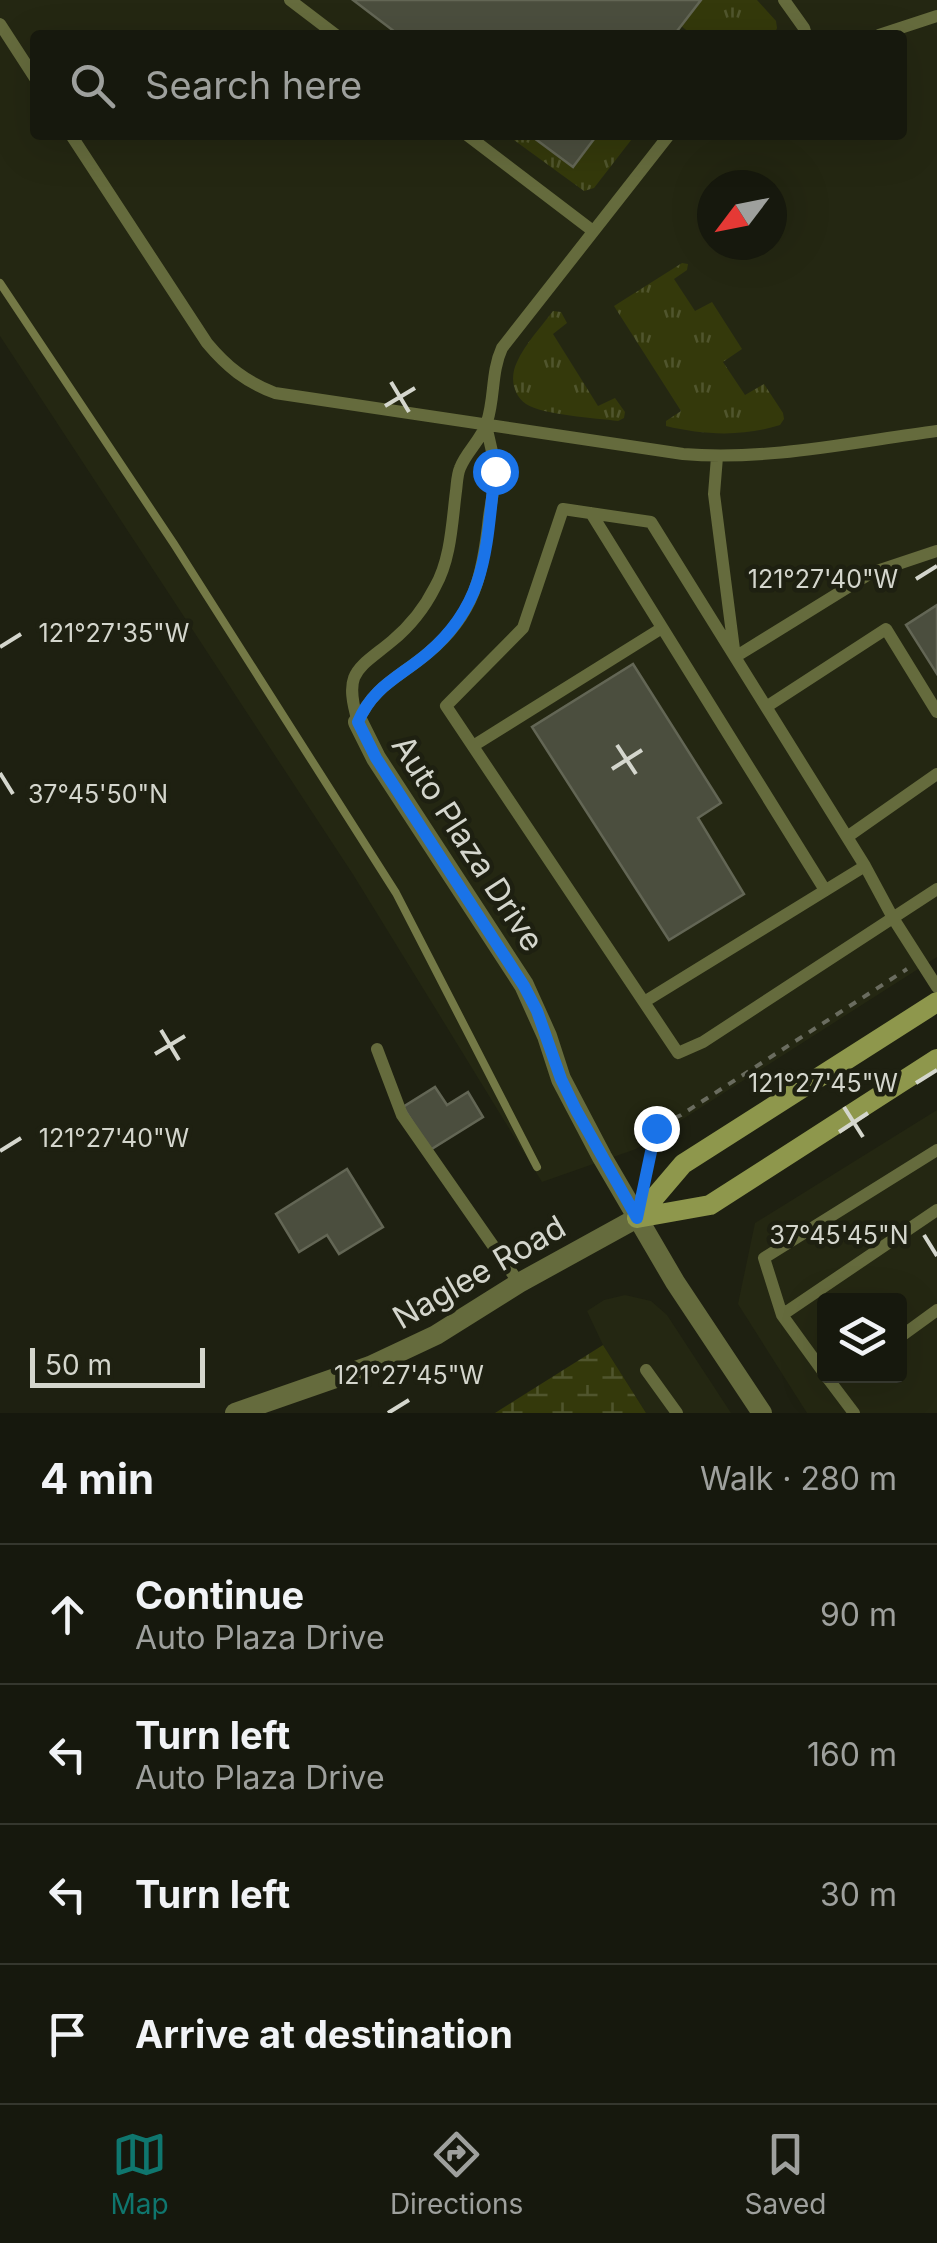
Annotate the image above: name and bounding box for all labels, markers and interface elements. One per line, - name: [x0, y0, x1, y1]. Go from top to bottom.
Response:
- search box: [30, 30, 907, 140]
- icon: search: [65, 58, 120, 113]
- text: Search here: [145, 62, 362, 108]
- north arrow: [697, 170, 787, 260]
- route start: [473, 449, 519, 495]
- text: 121°27'40"W: [748, 564, 898, 594]
- text: 121°27'35"W: [39, 618, 189, 648]
- street label: Auto Plaza Drive: [384, 728, 552, 958]
- text: 37°45'50"N: [28, 779, 168, 809]
- text: 121°27'45"W: [748, 1068, 898, 1098]
- route end: [634, 1106, 680, 1152]
- text: 121°27'40"W: [39, 1123, 189, 1153]
- street label: Naglee Road: [386, 1207, 572, 1337]
- text: 37°45'45"N: [770, 1220, 908, 1250]
- map controls: [817, 1293, 907, 1383]
- button: layers: [817, 1293, 907, 1383]
- scale bar: [30, 1343, 205, 1388]
- text: 50 m: [45, 1348, 112, 1382]
- text: 121°27'45"W: [334, 1360, 484, 1390]
- text: 4 min: [40, 1453, 154, 1504]
- text: Walk · 280 m: [700, 1459, 897, 1498]
- text: Continue: [135, 1572, 304, 1618]
- icon: ahead: [40, 1587, 95, 1642]
- text: 90 m: [820, 1595, 897, 1634]
- text: Auto Plaza Drive: [135, 1618, 385, 1657]
- text: Turn left: [135, 1712, 290, 1758]
- icon: left: [40, 1727, 95, 1782]
- text: 160 m: [807, 1735, 897, 1774]
- text: Auto Plaza Drive: [135, 1758, 385, 1797]
- icon: left: [40, 1867, 95, 1922]
- text: Turn left: [135, 1871, 290, 1917]
- text: 30 m: [820, 1875, 897, 1914]
- icon: arrive: [40, 2007, 95, 2062]
- text: Arrive at destination: [135, 2011, 513, 2057]
- tab: Map: [111, 2127, 169, 2221]
- tab: Directions: [390, 2127, 523, 2221]
- tab: Saved: [744, 2127, 826, 2221]

